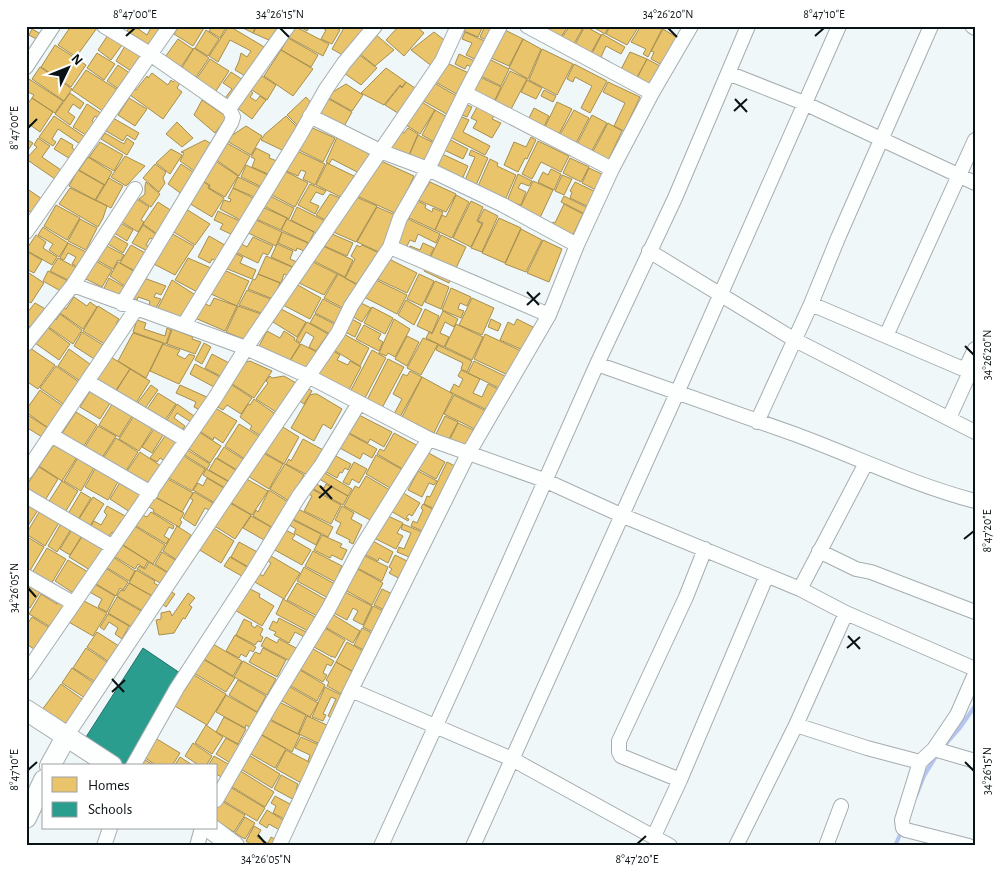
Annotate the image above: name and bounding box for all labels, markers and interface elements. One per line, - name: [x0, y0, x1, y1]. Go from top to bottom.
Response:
- text: 8°47'00"E: [113, 8, 157, 20]
- text: 34°26'15"N: [256, 8, 304, 20]
- text: 34°26'20"N: [643, 8, 693, 20]
- text: 8°47'10"E: [803, 8, 845, 20]
- north arrow: [42, 42, 92, 92]
- text: N: [68, 51, 85, 68]
- text: 8°47'00"E: [8, 106, 20, 150]
- text: 34°26'20"N: [981, 330, 993, 380]
- text: 8°47'20"E: [981, 509, 993, 552]
- text: 34°26'05"N: [8, 563, 20, 613]
- text: 34°26'15"N: [981, 747, 993, 795]
- text: 8°47'10"E: [8, 749, 20, 791]
- legend: [42, 764, 218, 830]
- text: Homes: [88, 778, 130, 793]
- text: Schools: [88, 802, 132, 817]
- text: 34°26'05"N: [241, 853, 291, 865]
- text: 8°47'20"E: [616, 853, 659, 865]

